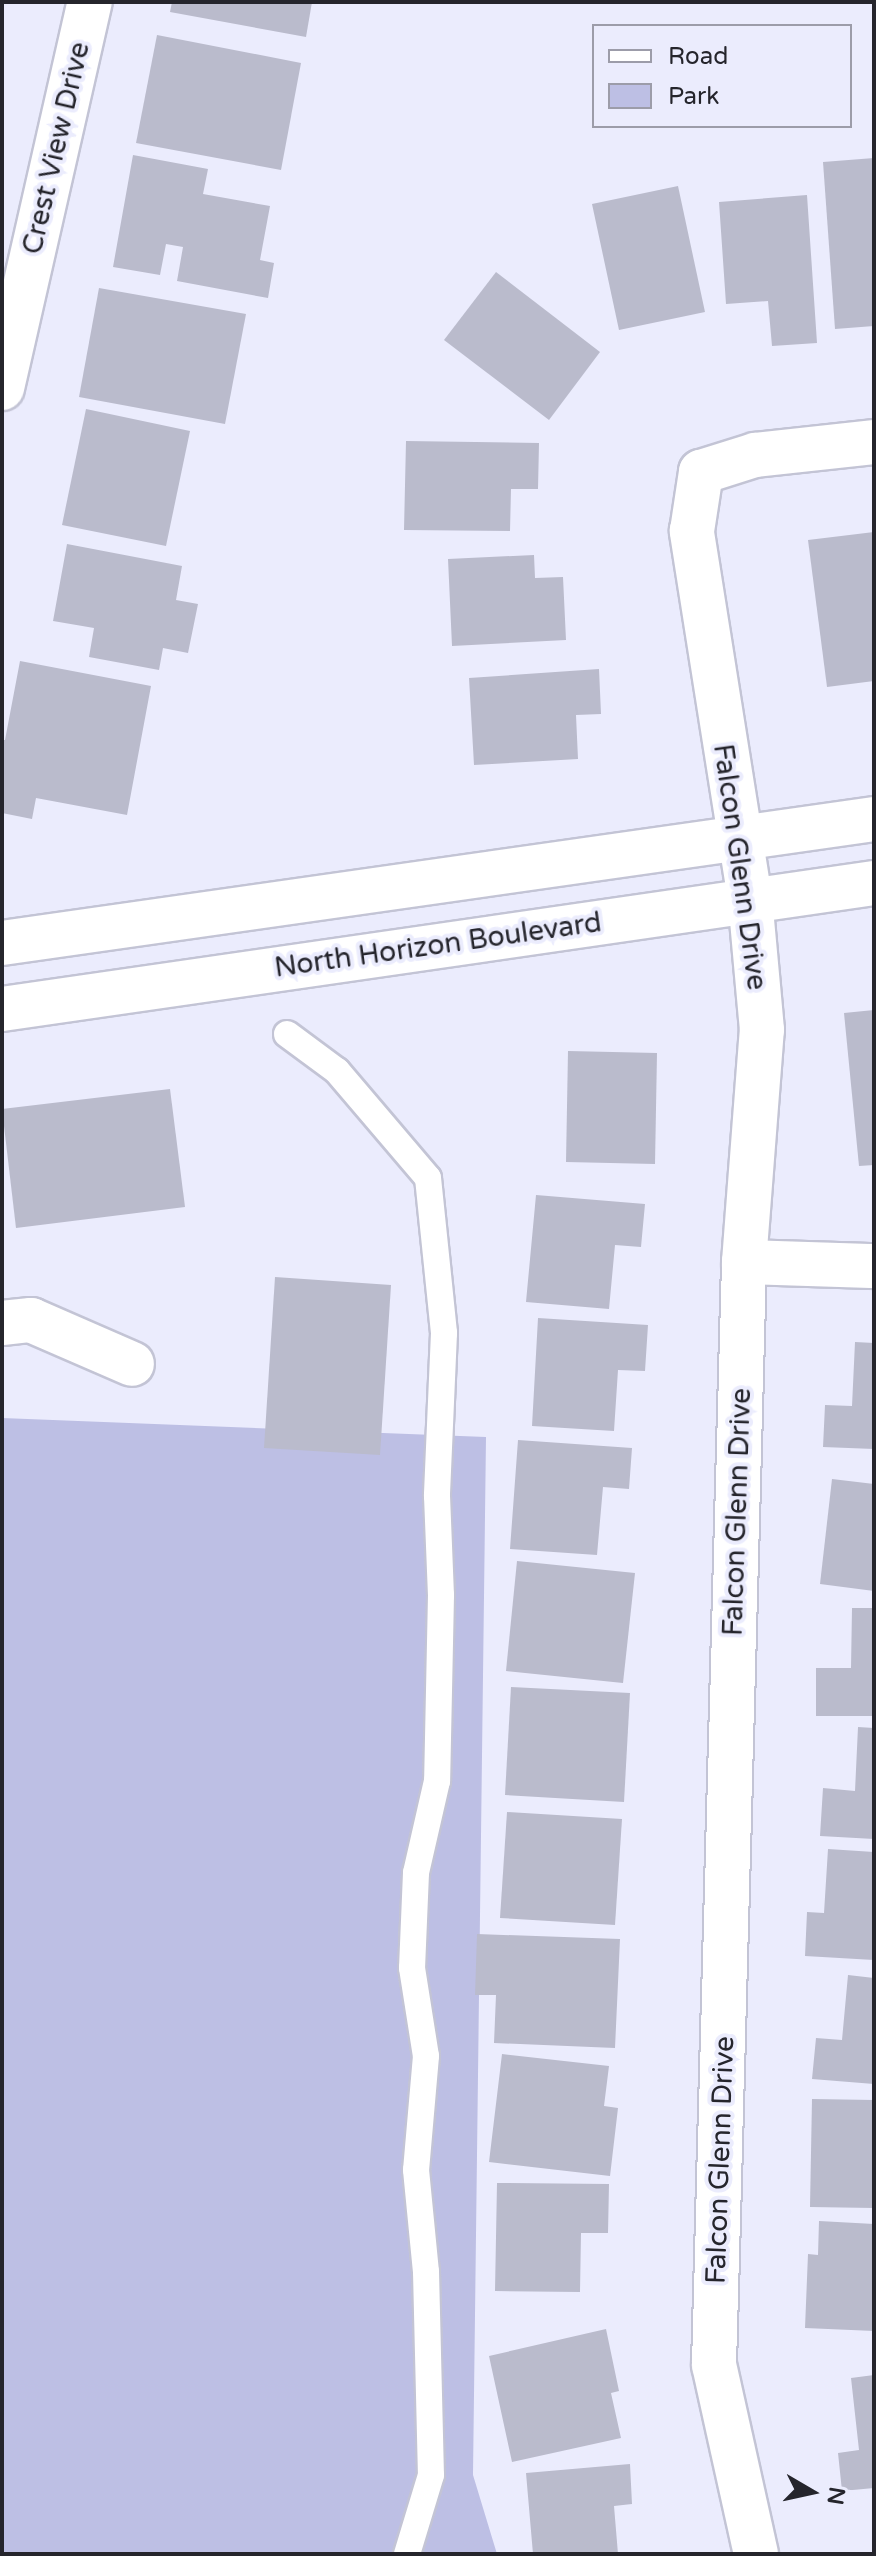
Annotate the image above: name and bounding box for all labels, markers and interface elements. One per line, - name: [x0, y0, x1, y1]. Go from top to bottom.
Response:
- legend: [592, 24, 852, 128]
- street label: Crest View Drive: [15, 39, 97, 257]
- text: Road: [668, 42, 728, 71]
- text: Park: [668, 82, 719, 111]
- street label: Falcon Glenn Drive: [706, 742, 774, 992]
- street label: North Horizon Boulevard: [272, 905, 604, 985]
- street label: Falcon Glenn Drive: [716, 1387, 758, 1637]
- street label: Falcon Glenn Drive: [699, 2035, 741, 2285]
- north arrow: [772, 2452, 852, 2532]
- text: N: [821, 2485, 850, 2507]

